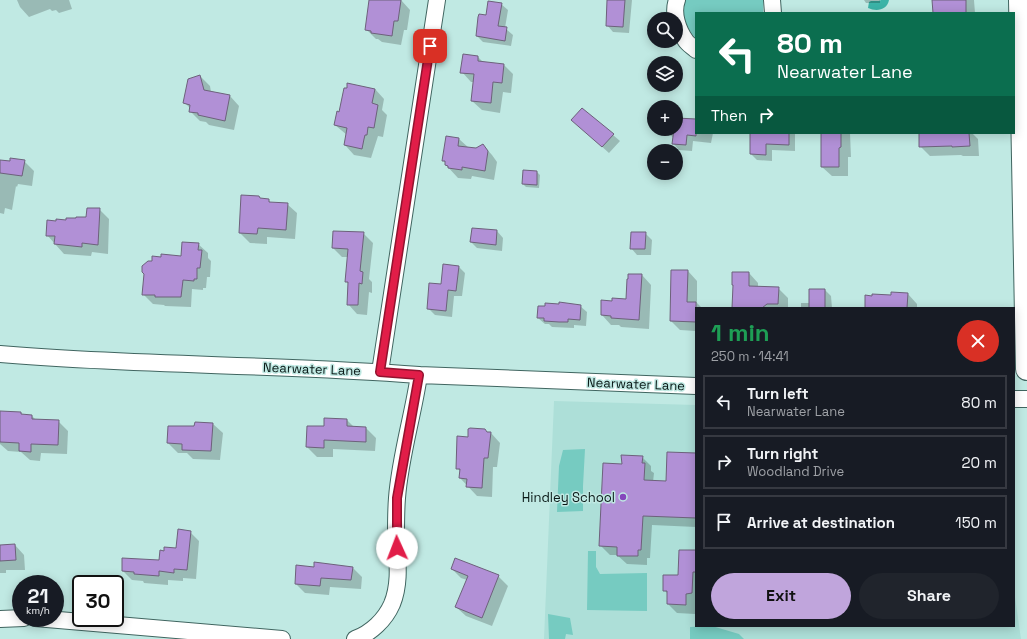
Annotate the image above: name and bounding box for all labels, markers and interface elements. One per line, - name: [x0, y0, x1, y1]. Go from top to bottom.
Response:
- map controls: [647, 12, 683, 180]
- button: search: [647, 12, 683, 48]
- text: 80 m: [777, 25, 843, 61]
- icon: left: [711, 28, 763, 80]
- pin: [413, 29, 447, 63]
- icon: arrive: [419, 35, 441, 57]
- button: layers: [647, 56, 683, 92]
- text: Nearwater Lane: [777, 60, 913, 83]
- button: +: [647, 100, 683, 136]
- icon: right: [755, 104, 777, 126]
- text: Then: [711, 106, 747, 125]
- button: −: [647, 144, 683, 180]
- text: 1 min: [711, 317, 770, 348]
- button: close: [957, 320, 999, 362]
- text: 250 m · 14:41: [711, 348, 789, 365]
- street label: Nearwater Lane: [263, 359, 361, 379]
- street label: Nearwater Lane: [587, 374, 685, 394]
- text: Turn left: [747, 384, 809, 403]
- icon: left: [713, 391, 735, 413]
- text: 80 m: [961, 393, 997, 412]
- text: Nearwater Lane: [747, 403, 845, 420]
- text: Turn right: [747, 444, 818, 463]
- icon: right: [713, 451, 735, 473]
- text: 20 m: [962, 453, 997, 472]
- text: Woodland Drive: [747, 463, 844, 480]
- place label: Hindley School: [522, 489, 615, 506]
- marker: Hindley School: [618, 492, 628, 502]
- icon: arrive: [713, 511, 735, 533]
- text: Arrive at destination: [747, 513, 895, 532]
- text: 150 m: [955, 513, 997, 532]
- position arrow: [376, 527, 418, 569]
- button: Exit: [711, 573, 851, 619]
- button: Share: [859, 573, 999, 619]
- speed limit sign: 30: [72, 575, 124, 627]
- text: 21: [28, 583, 48, 609]
- text: km/h: [26, 604, 50, 617]

